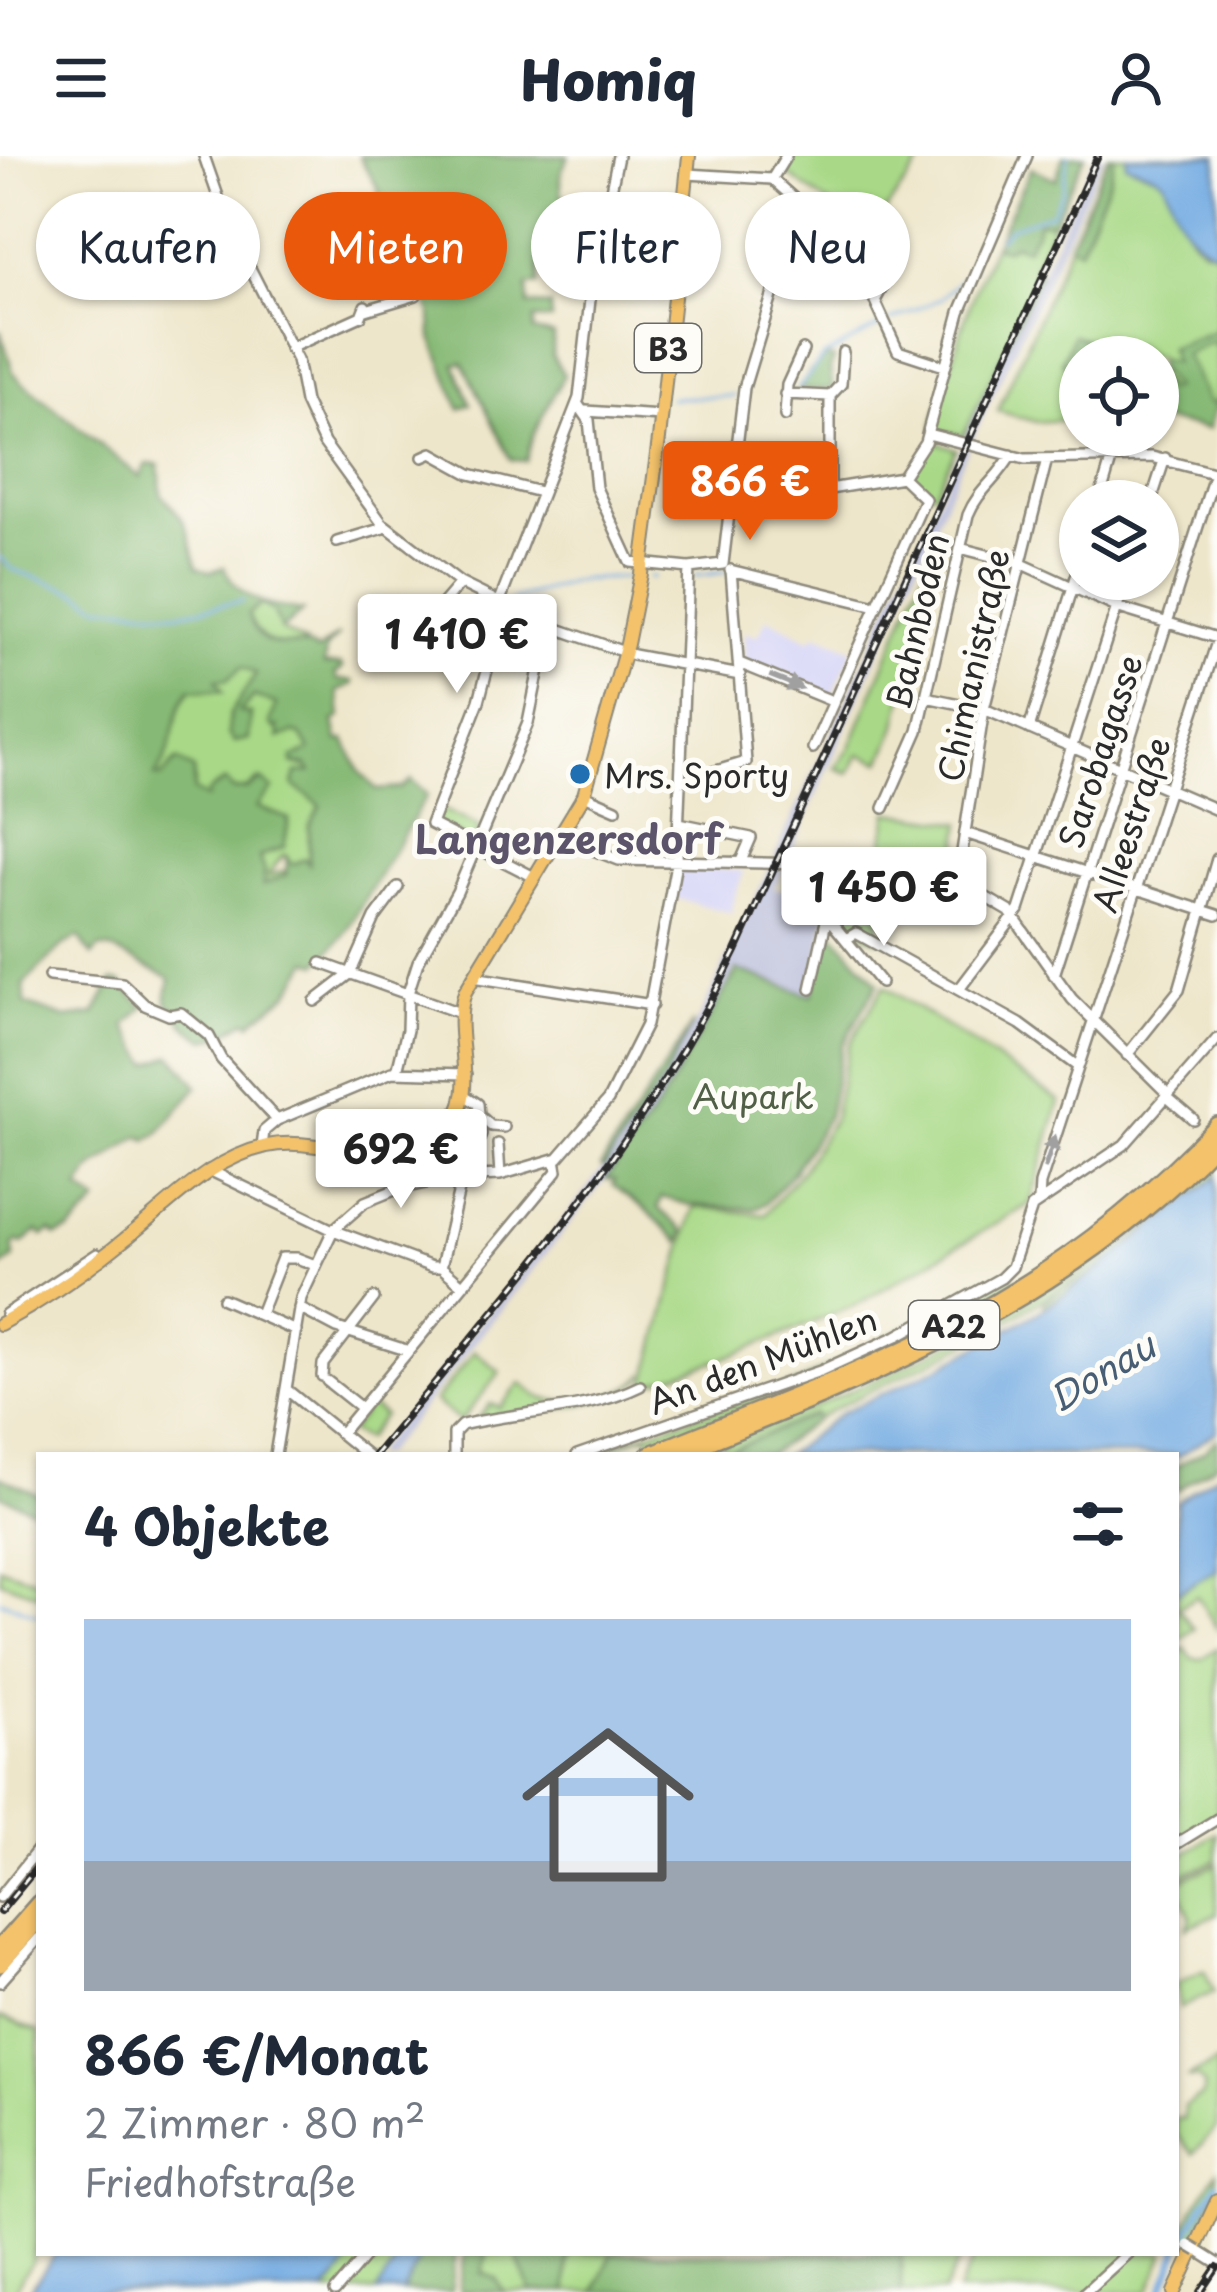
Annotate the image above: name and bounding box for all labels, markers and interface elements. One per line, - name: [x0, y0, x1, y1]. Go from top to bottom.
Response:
- text: Homiq: [521, 38, 696, 119]
- icon: menu: [48, 45, 114, 111]
- icon: person: [1103, 45, 1169, 111]
- chip: Kaufen: [36, 192, 260, 300]
- chip: Mieten: [284, 192, 507, 300]
- chip: Filter: [531, 192, 721, 300]
- chip: Neu: [745, 192, 910, 300]
- road number: B3: [635, 324, 701, 372]
- map controls: [1059, 336, 1179, 600]
- button: locate: [1059, 336, 1179, 456]
- pin: 866 €: [666, 441, 834, 543]
- text: 866 €: [690, 450, 810, 509]
- button: layers: [1059, 480, 1179, 600]
- street label: Bahnboden: [871, 528, 961, 714]
- street label: Chimanistraße: [923, 544, 1021, 786]
- pin: 1 410 €: [346, 594, 568, 696]
- text: 1 410 €: [385, 603, 529, 662]
- street label: Sarobagasse: [1044, 648, 1154, 854]
- one-way arrow: [768, 673, 804, 692]
- street label: Alleestraße: [1078, 730, 1182, 918]
- place label: Mrs. Sporty: [604, 749, 789, 799]
- marker: Mrs. Sporty: [567, 761, 593, 787]
- district label: Langenzersdorf: [415, 808, 725, 867]
- pin: 1 450 €: [773, 847, 995, 949]
- text: 1 450 €: [808, 856, 960, 915]
- park label: Aupark: [692, 1070, 814, 1120]
- pin: 692 €: [317, 1109, 485, 1211]
- text: 692 €: [343, 1118, 459, 1177]
- one-way arrow: [1042, 1133, 1061, 1170]
- street label: An den Mühlen: [640, 1292, 884, 1426]
- road number: A22: [909, 1301, 999, 1349]
- water label: Donau: [1037, 1317, 1167, 1424]
- text: 4 Objekte: [84, 1486, 330, 1563]
- icon: filters: [1065, 1491, 1131, 1557]
- icon: home: [500, 1697, 716, 1913]
- text: 866 €/Monat: [84, 2015, 429, 2092]
- text: 2 Zimmer · 80 m²: [84, 2092, 425, 2151]
- text: Friedhofstraße: [84, 2151, 356, 2210]

